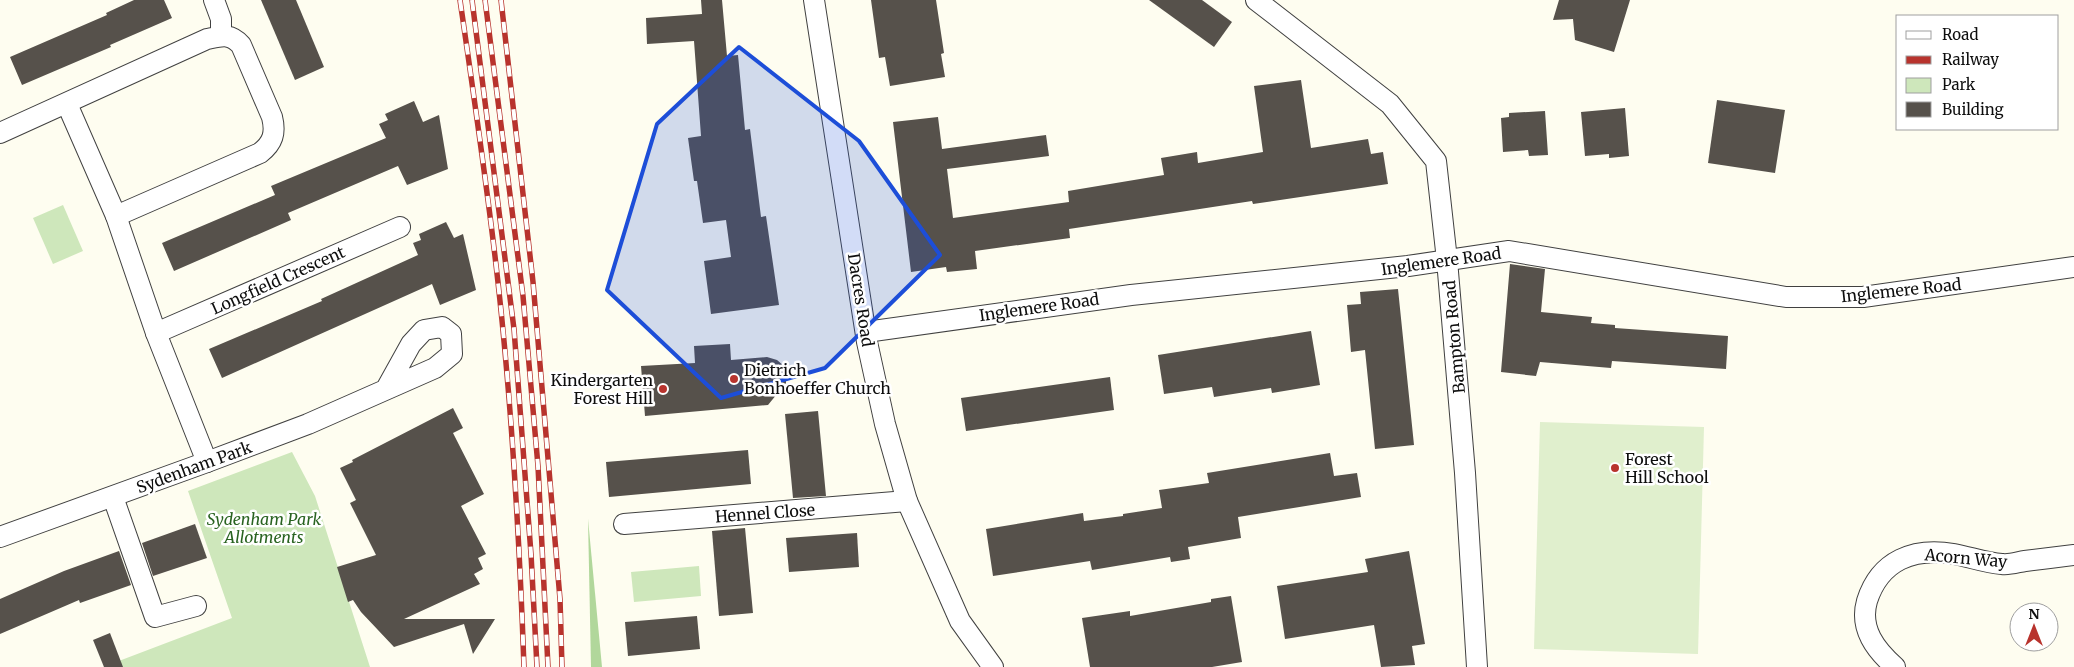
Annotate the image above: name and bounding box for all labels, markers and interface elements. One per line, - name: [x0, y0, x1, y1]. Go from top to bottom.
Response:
- legend: [1896, 15, 2059, 130]
- text: Road: [1942, 25, 1978, 44]
- text: Railway: [1942, 50, 1999, 69]
- text: Park: [1942, 75, 1976, 94]
- text: Building: [1942, 100, 2004, 119]
- street label: Longfield Crescent: [208, 241, 349, 318]
- street label: Inglemere Road: [1380, 243, 1503, 279]
- street label: Dacres Road: [844, 252, 878, 349]
- street label: Inglemere Road: [1840, 274, 1963, 306]
- street label: Bampton Road: [1439, 279, 1469, 394]
- street label: Inglemere Road: [978, 289, 1101, 325]
- place label: Dietrich Bonhoeffer Church: [744, 360, 891, 398]
- place label: Kindergarten Forest Hill: [550, 370, 653, 408]
- marker: Dietrich Bonhoeffer Church: [728, 373, 740, 385]
- marker: Kindergarten Forest Hill: [657, 383, 669, 395]
- street label: Sydenham Park: [134, 437, 255, 497]
- place label: Forest Hill School: [1625, 449, 1709, 487]
- marker: Forest Hill School: [1609, 462, 1621, 474]
- street label: Hennel Close: [714, 500, 816, 526]
- park label: Sydenham Park Allotments: [207, 509, 321, 547]
- street label: Acorn Way: [1923, 544, 2009, 572]
- north arrow: [2009, 602, 2059, 652]
- text: N: [2028, 605, 2040, 623]

